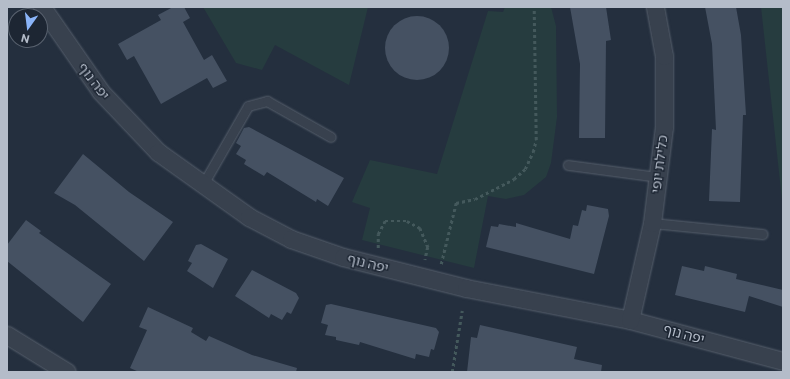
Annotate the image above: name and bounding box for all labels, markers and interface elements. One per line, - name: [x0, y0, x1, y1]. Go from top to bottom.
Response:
- north arrow: [8, 8, 48, 48]
- text: N: [20, 32, 31, 46]
- street label: יפה נוף: [75, 59, 113, 103]
- street label: כלילת יופי: [647, 134, 671, 194]
- street label: יפה נוף: [346, 250, 390, 276]
- street label: יפה נוף: [662, 320, 706, 348]

